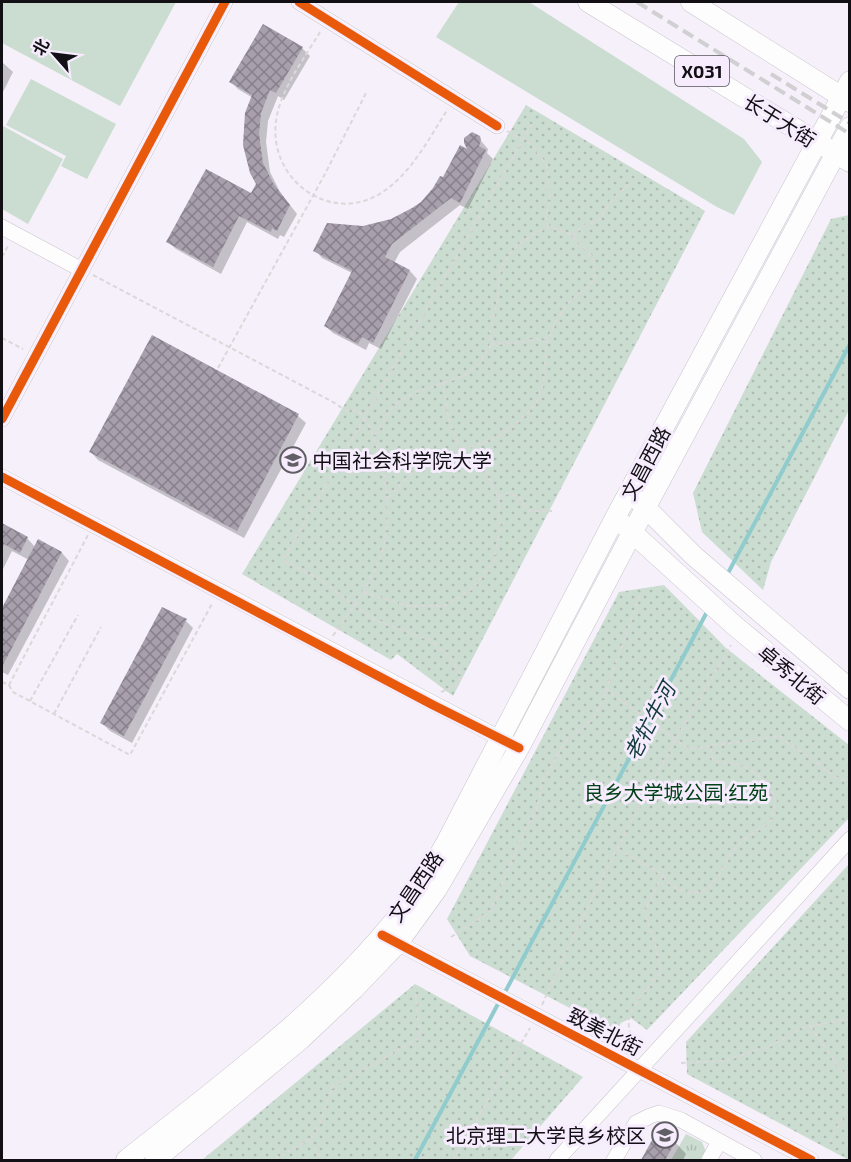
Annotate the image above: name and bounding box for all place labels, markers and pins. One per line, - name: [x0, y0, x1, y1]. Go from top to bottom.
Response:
- school or university icon: 中国社会科学院大学: [278, 445, 308, 475]
- place label: 中国社会科学院大学: [312, 448, 492, 472]
- school or university icon: 北京理工大学良乡校区: [650, 1120, 680, 1150]
- place label: 北京理工大学良乡校区: [446, 1123, 646, 1147]

